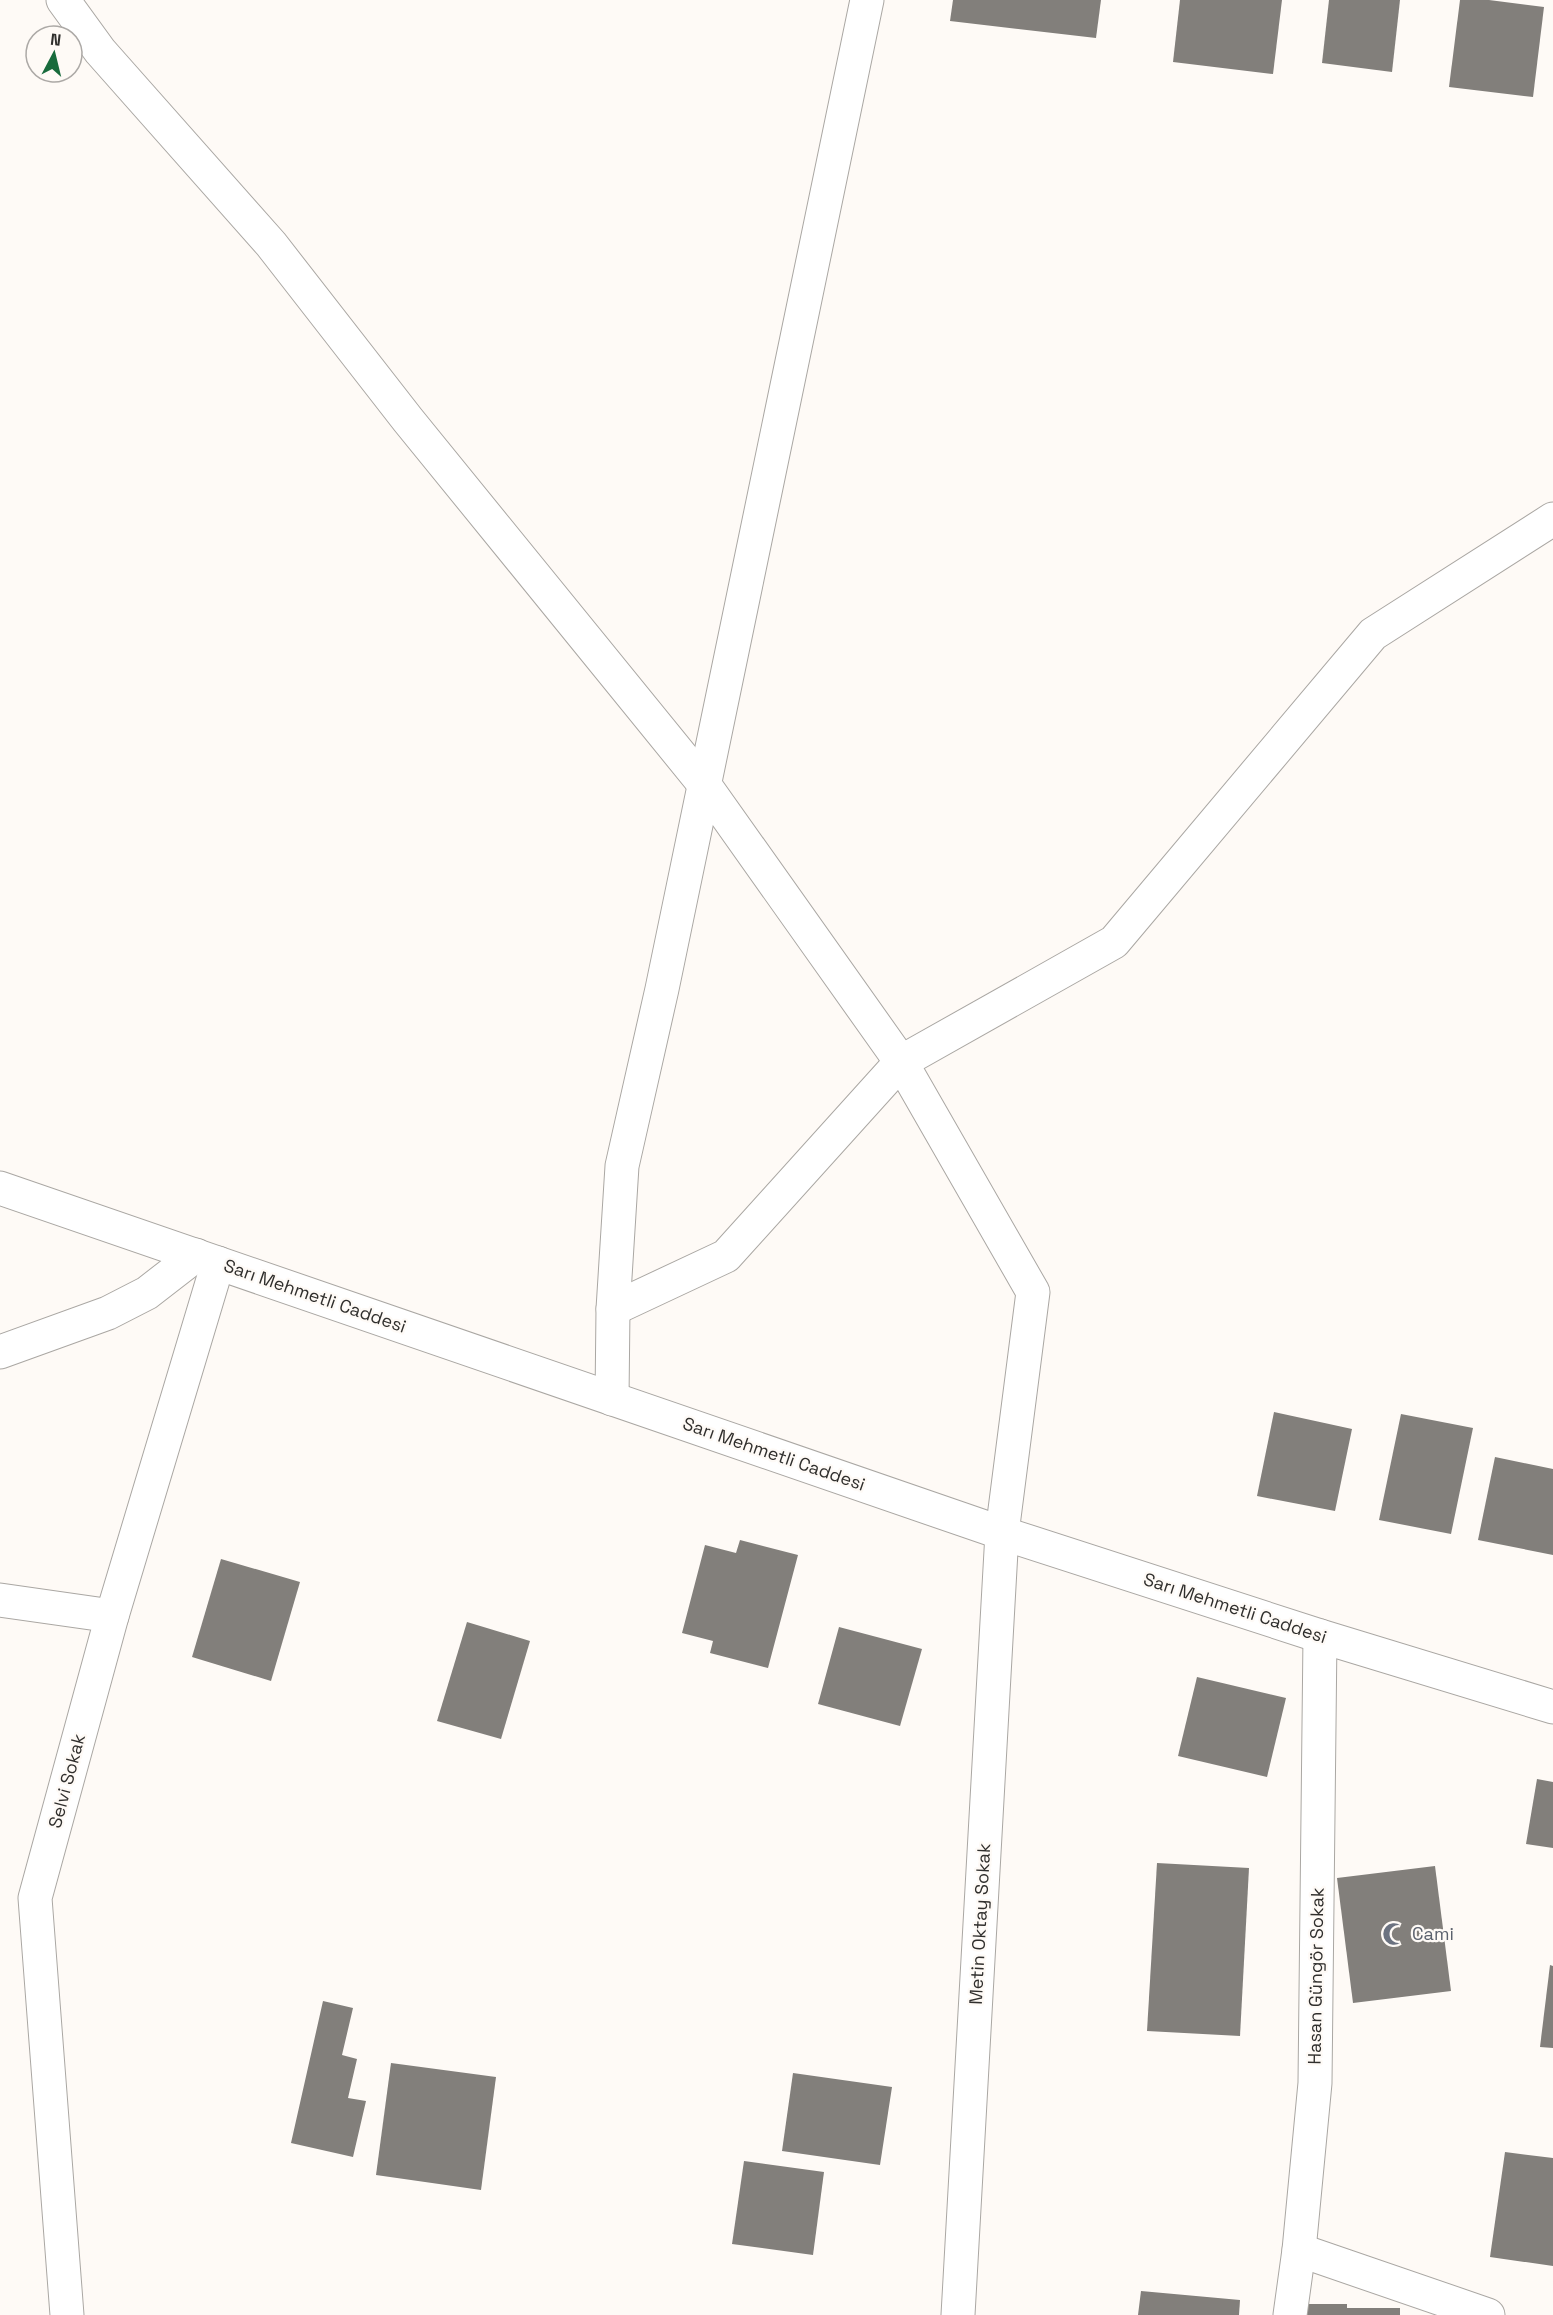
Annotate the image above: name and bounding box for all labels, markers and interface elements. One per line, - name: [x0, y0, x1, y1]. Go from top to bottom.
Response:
- north arrow: [24, 24, 84, 84]
- text: N: [49, 29, 62, 51]
- street label: Sarı Mehmetli Caddesi: [221, 1254, 409, 1338]
- street label: Sarı Mehmetli Caddesi: [680, 1412, 868, 1496]
- street label: Sarı Mehmetli Caddesi: [1141, 1567, 1330, 1648]
- street label: Selvi Sokak: [43, 1731, 90, 1830]
- street label: Metin Oktay Sokak: [964, 1842, 995, 2005]
- street label: Hasan Güngör Sokak: [1302, 1887, 1329, 2065]
- mosque icon: Cami: [1381, 1921, 1407, 1947]
- place label: Cami: [1412, 1922, 1454, 1945]

